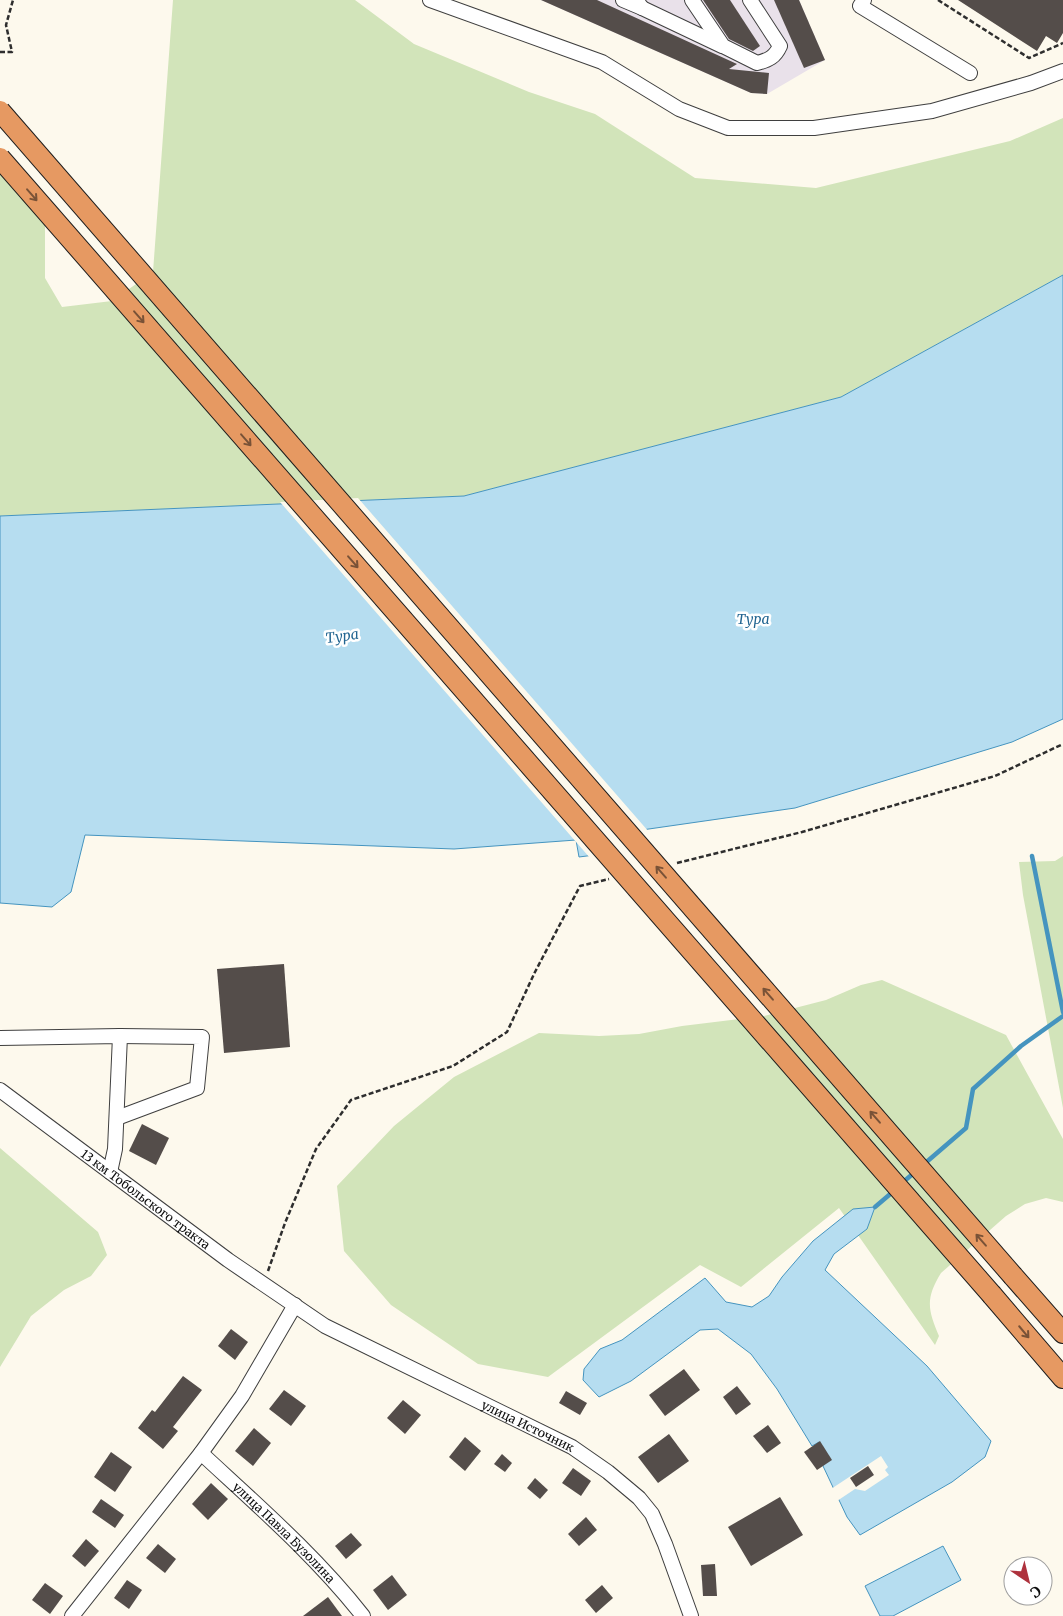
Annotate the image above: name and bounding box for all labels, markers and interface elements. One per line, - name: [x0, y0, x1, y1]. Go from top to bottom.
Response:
- one-way arrow: [26, 188, 38, 201]
- one-way arrow: [133, 311, 145, 324]
- one-way arrow: [240, 433, 251, 446]
- one-way arrow: [347, 556, 358, 569]
- water label: Тура: [736, 610, 770, 628]
- water label: Тура: [324, 625, 360, 647]
- one-way arrow: [656, 865, 667, 878]
- one-way arrow: [762, 988, 774, 1001]
- one-way arrow: [869, 1111, 880, 1124]
- street label: 13 км Тобольского тракта: [78, 1146, 214, 1252]
- one-way arrow: [976, 1233, 987, 1246]
- one-way arrow: [1018, 1326, 1029, 1339]
- street label: улица Источник: [479, 1397, 577, 1455]
- street label: улица Павла Бузолина: [230, 1479, 339, 1586]
- north arrow: [1003, 1556, 1053, 1606]
- text: С: [1026, 1582, 1044, 1602]

